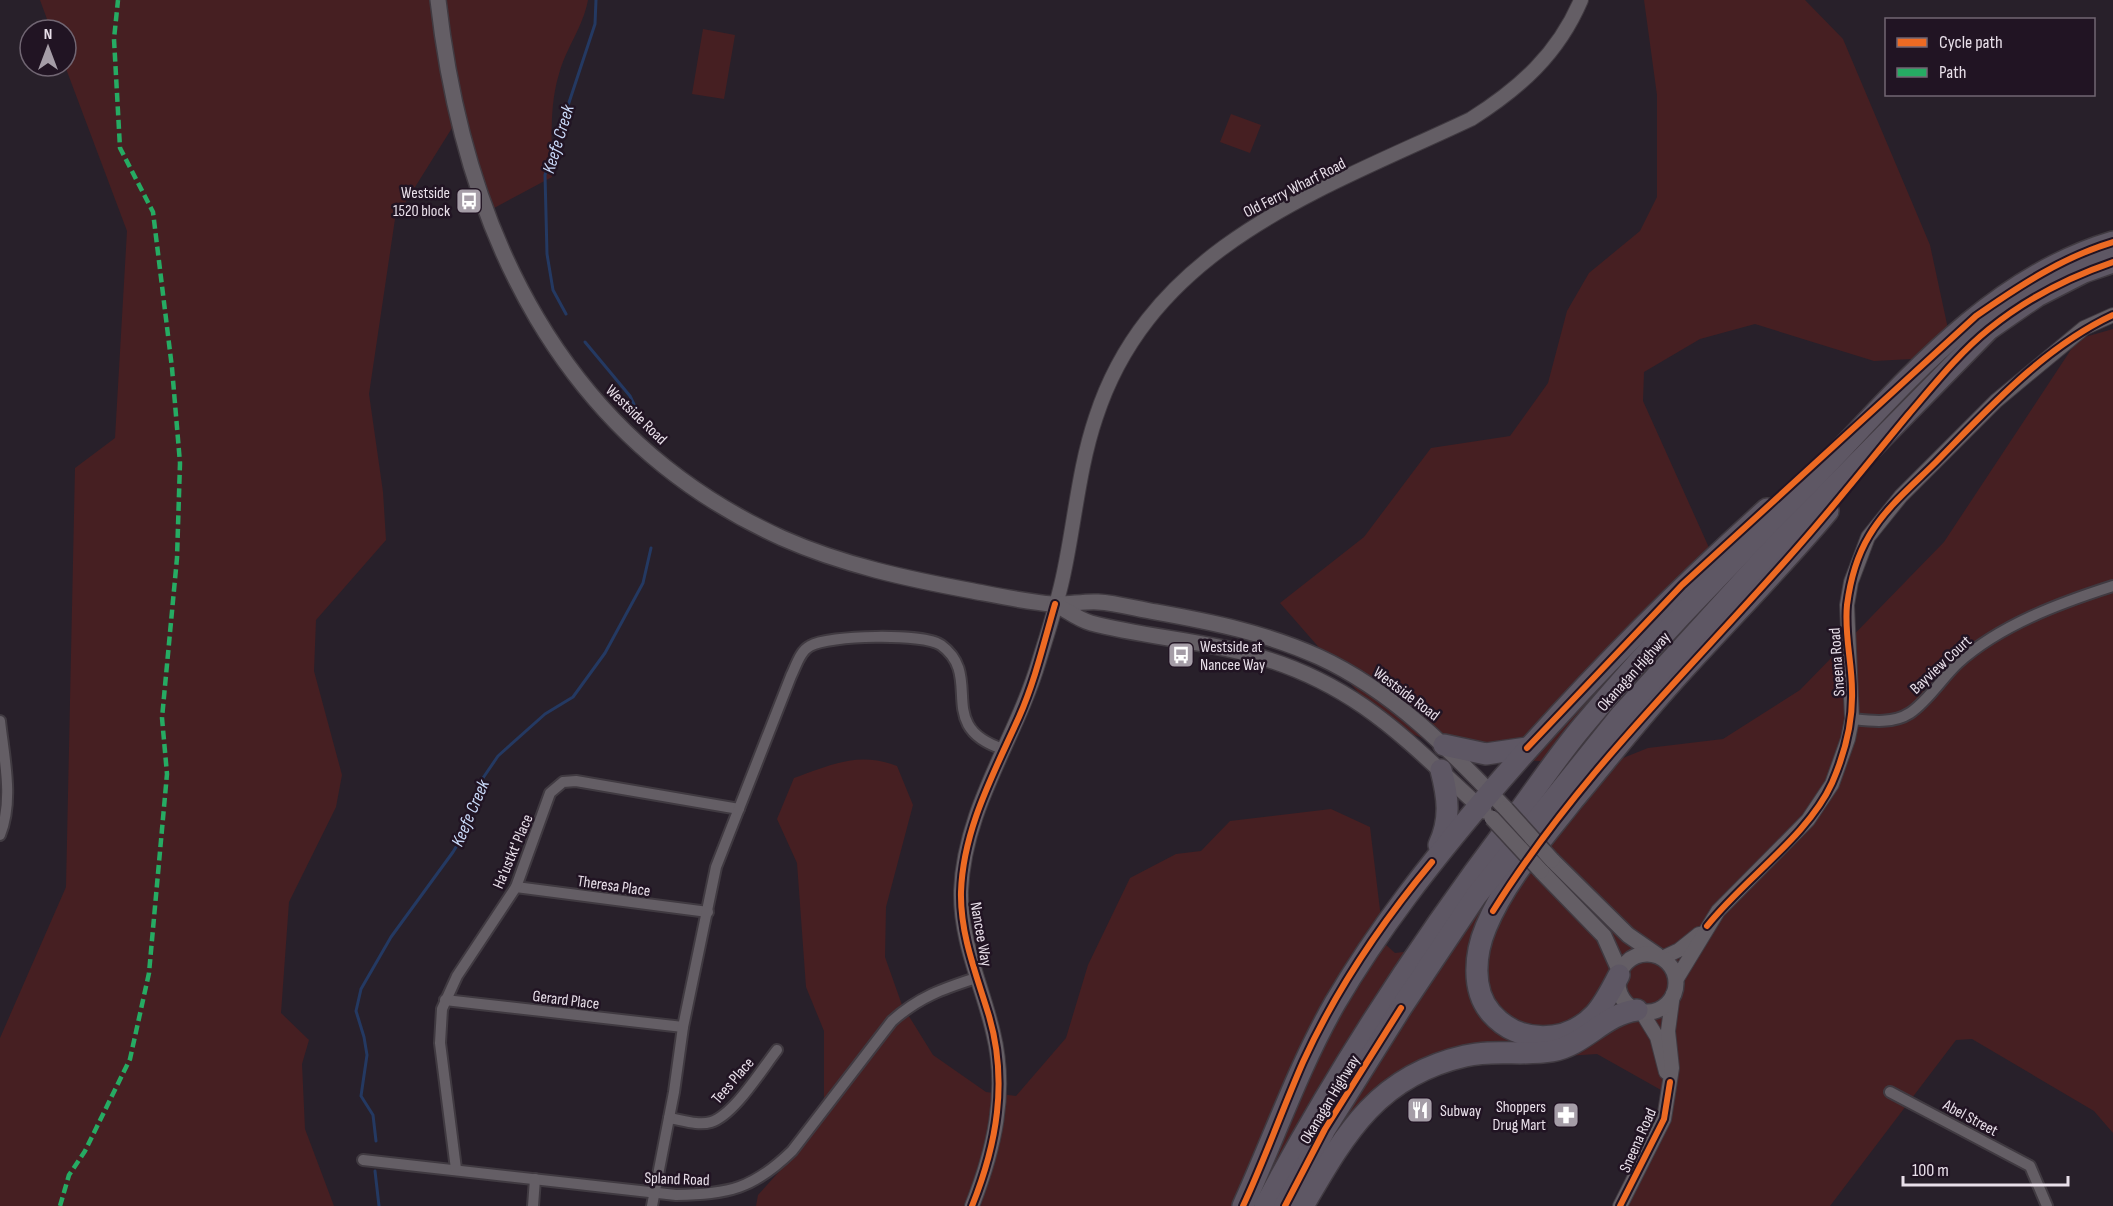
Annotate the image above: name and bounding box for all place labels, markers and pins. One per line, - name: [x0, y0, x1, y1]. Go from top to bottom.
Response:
- place label: Westside 1520 block: [393, 184, 450, 221]
- bus stop icon: Westside 1520 block: [454, 186, 484, 216]
- place label: Westside at Nancee Way: [1200, 638, 1265, 675]
- bus stop icon: Westside at Nancee Way: [1166, 640, 1196, 670]
- restaurant icon: Subway: [1405, 1095, 1435, 1125]
- place label: Shoppers Drug Mart: [1493, 1098, 1546, 1135]
- pharmacy icon: Shoppers Drug Mart: [1551, 1100, 1581, 1130]
- place label: Subway: [1440, 1102, 1481, 1121]

